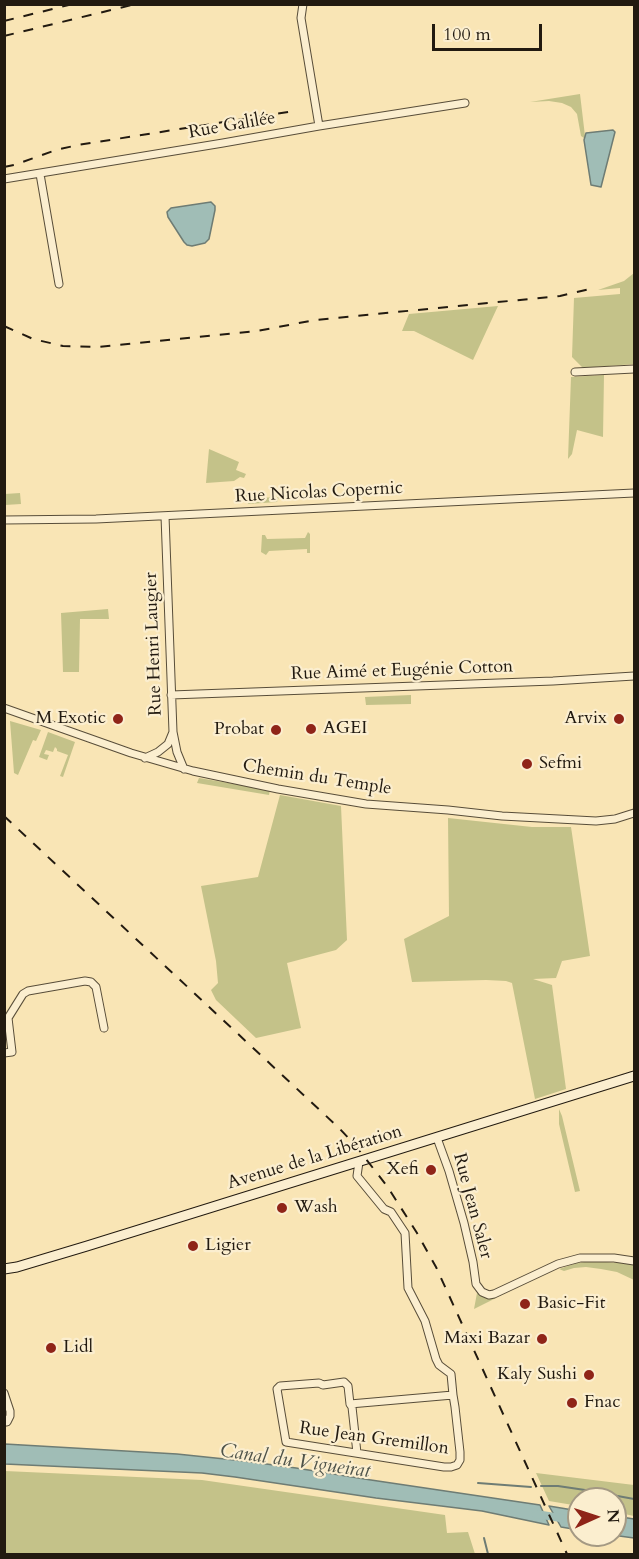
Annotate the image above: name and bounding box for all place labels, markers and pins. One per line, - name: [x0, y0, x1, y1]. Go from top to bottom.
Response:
- place label: M Exotic: [35, 708, 106, 730]
- place label: Arvix: [565, 708, 607, 730]
- marker: M Exotic: [111, 712, 125, 726]
- marker: Arvix: [612, 712, 626, 726]
- place label: AGEI: [323, 718, 367, 740]
- place label: Probat: [214, 719, 264, 741]
- marker: AGEI: [304, 722, 318, 736]
- marker: Probat: [269, 723, 283, 737]
- place label: Sefmi: [539, 753, 582, 775]
- marker: Sefmi: [520, 757, 534, 771]
- place label: Xefi: [387, 1159, 419, 1181]
- marker: Xefi: [424, 1163, 438, 1177]
- place label: Wash: [294, 1197, 338, 1219]
- marker: Wash: [275, 1201, 289, 1215]
- place label: Ligier: [205, 1235, 251, 1257]
- marker: Ligier: [186, 1239, 200, 1253]
- place label: Basic-Fit: [537, 1293, 605, 1315]
- marker: Basic-Fit: [518, 1297, 532, 1311]
- place label: Maxi Bazar: [444, 1328, 530, 1350]
- marker: Maxi Bazar: [535, 1332, 549, 1346]
- place label: Lidl: [63, 1337, 93, 1359]
- marker: Lidl: [44, 1341, 58, 1355]
- place label: Kaly Sushi: [497, 1364, 577, 1386]
- marker: Kaly Sushi: [582, 1368, 596, 1382]
- place label: Fnac: [584, 1392, 620, 1414]
- marker: Fnac: [565, 1396, 579, 1410]

